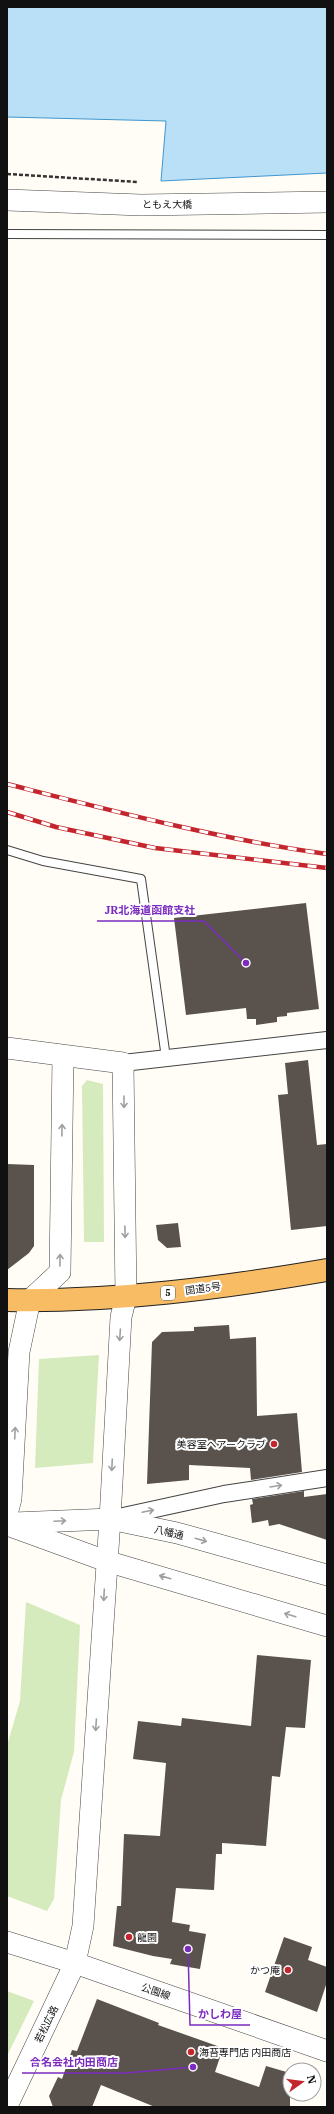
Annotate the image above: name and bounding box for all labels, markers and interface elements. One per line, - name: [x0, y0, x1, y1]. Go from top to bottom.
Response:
- street label: ともえ大橋: [142, 198, 192, 211]
- callout: JR北海道函館支社: [97, 898, 204, 921]
- text: JR北海道函館支社: [105, 903, 195, 917]
- one-way arrow: [120, 1095, 128, 1108]
- one-way arrow: [58, 1124, 66, 1137]
- one-way arrow: [121, 1225, 129, 1238]
- one-way arrow: [56, 1254, 64, 1267]
- street label: 国道5号: [184, 1280, 222, 1297]
- road number: 5: [161, 1286, 175, 1300]
- one-way arrow: [116, 1328, 123, 1341]
- one-way arrow: [11, 1427, 18, 1440]
- place label: 美容室ヘアークラブ: [177, 1438, 266, 1451]
- marker: 美容室ヘアークラブ: [269, 1439, 279, 1449]
- one-way arrow: [108, 1458, 115, 1471]
- one-way arrow: [269, 1482, 282, 1490]
- one-way arrow: [141, 1506, 154, 1514]
- one-way arrow: [53, 1517, 66, 1525]
- street label: 八幡通: [153, 1523, 185, 1542]
- one-way arrow: [195, 1537, 208, 1544]
- one-way arrow: [159, 1573, 172, 1580]
- one-way arrow: [101, 1588, 108, 1601]
- one-way arrow: [283, 1611, 296, 1618]
- one-way arrow: [93, 1718, 100, 1731]
- place label: 龍園: [137, 1931, 157, 1944]
- marker: 龍園: [124, 1932, 134, 1942]
- place label: かつ庵: [250, 1964, 280, 1977]
- marker: かつ庵: [283, 1965, 293, 1975]
- street label: 公園線: [140, 1980, 172, 2003]
- callout: かしわ屋: [190, 2002, 250, 2025]
- street label: 若松広路: [32, 2003, 61, 2045]
- text: かしわ屋: [198, 2007, 242, 2021]
- place label: 海苔専門店 内田商店: [199, 2046, 291, 2059]
- marker: 海苔専門店 内田商店: [186, 2047, 196, 2057]
- callout: 合名会社内田商店: [22, 2050, 126, 2073]
- text: 合名会社内田商店: [30, 2055, 118, 2069]
- north arrow: [282, 2062, 322, 2102]
- text: N: [304, 2074, 320, 2086]

